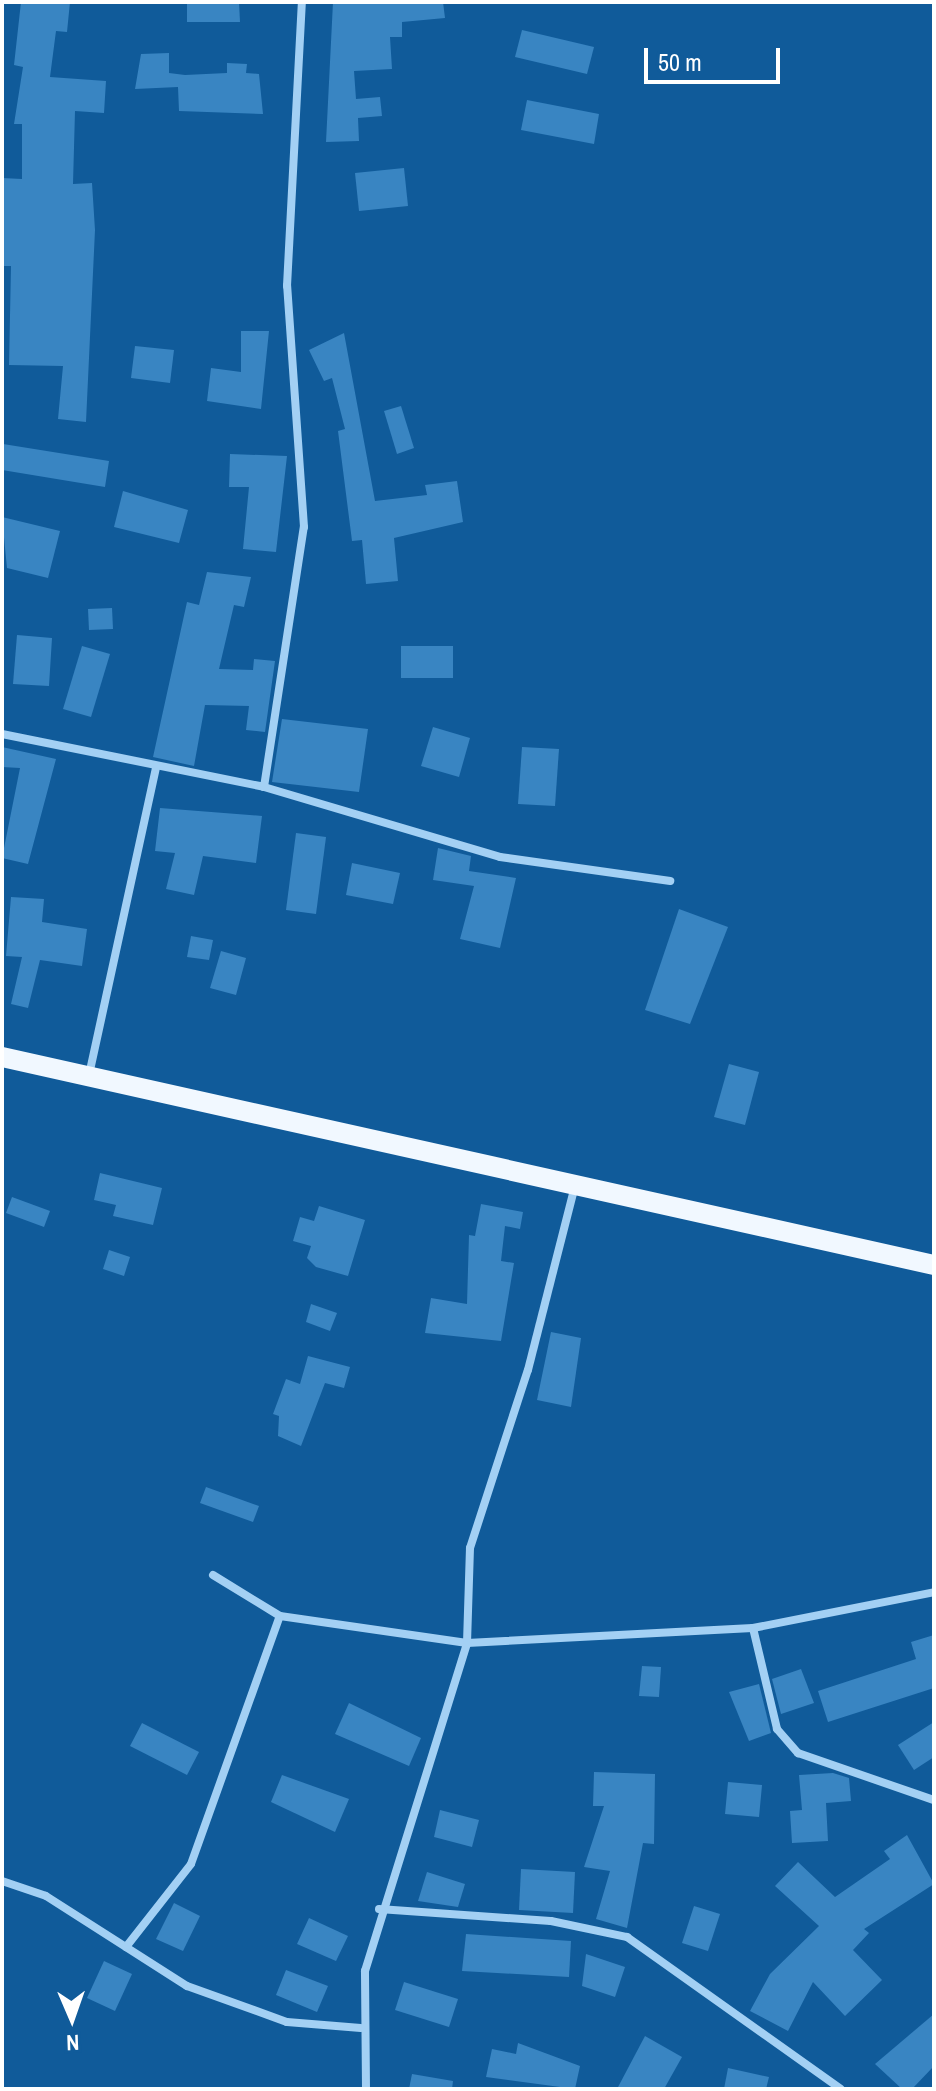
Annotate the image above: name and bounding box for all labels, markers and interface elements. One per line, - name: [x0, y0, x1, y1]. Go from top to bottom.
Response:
- scale bar: [648, 32, 784, 82]
- text: 50 m: [658, 46, 702, 78]
- north arrow: [32, 1979, 112, 2059]
- text: N: [66, 2028, 80, 2058]

